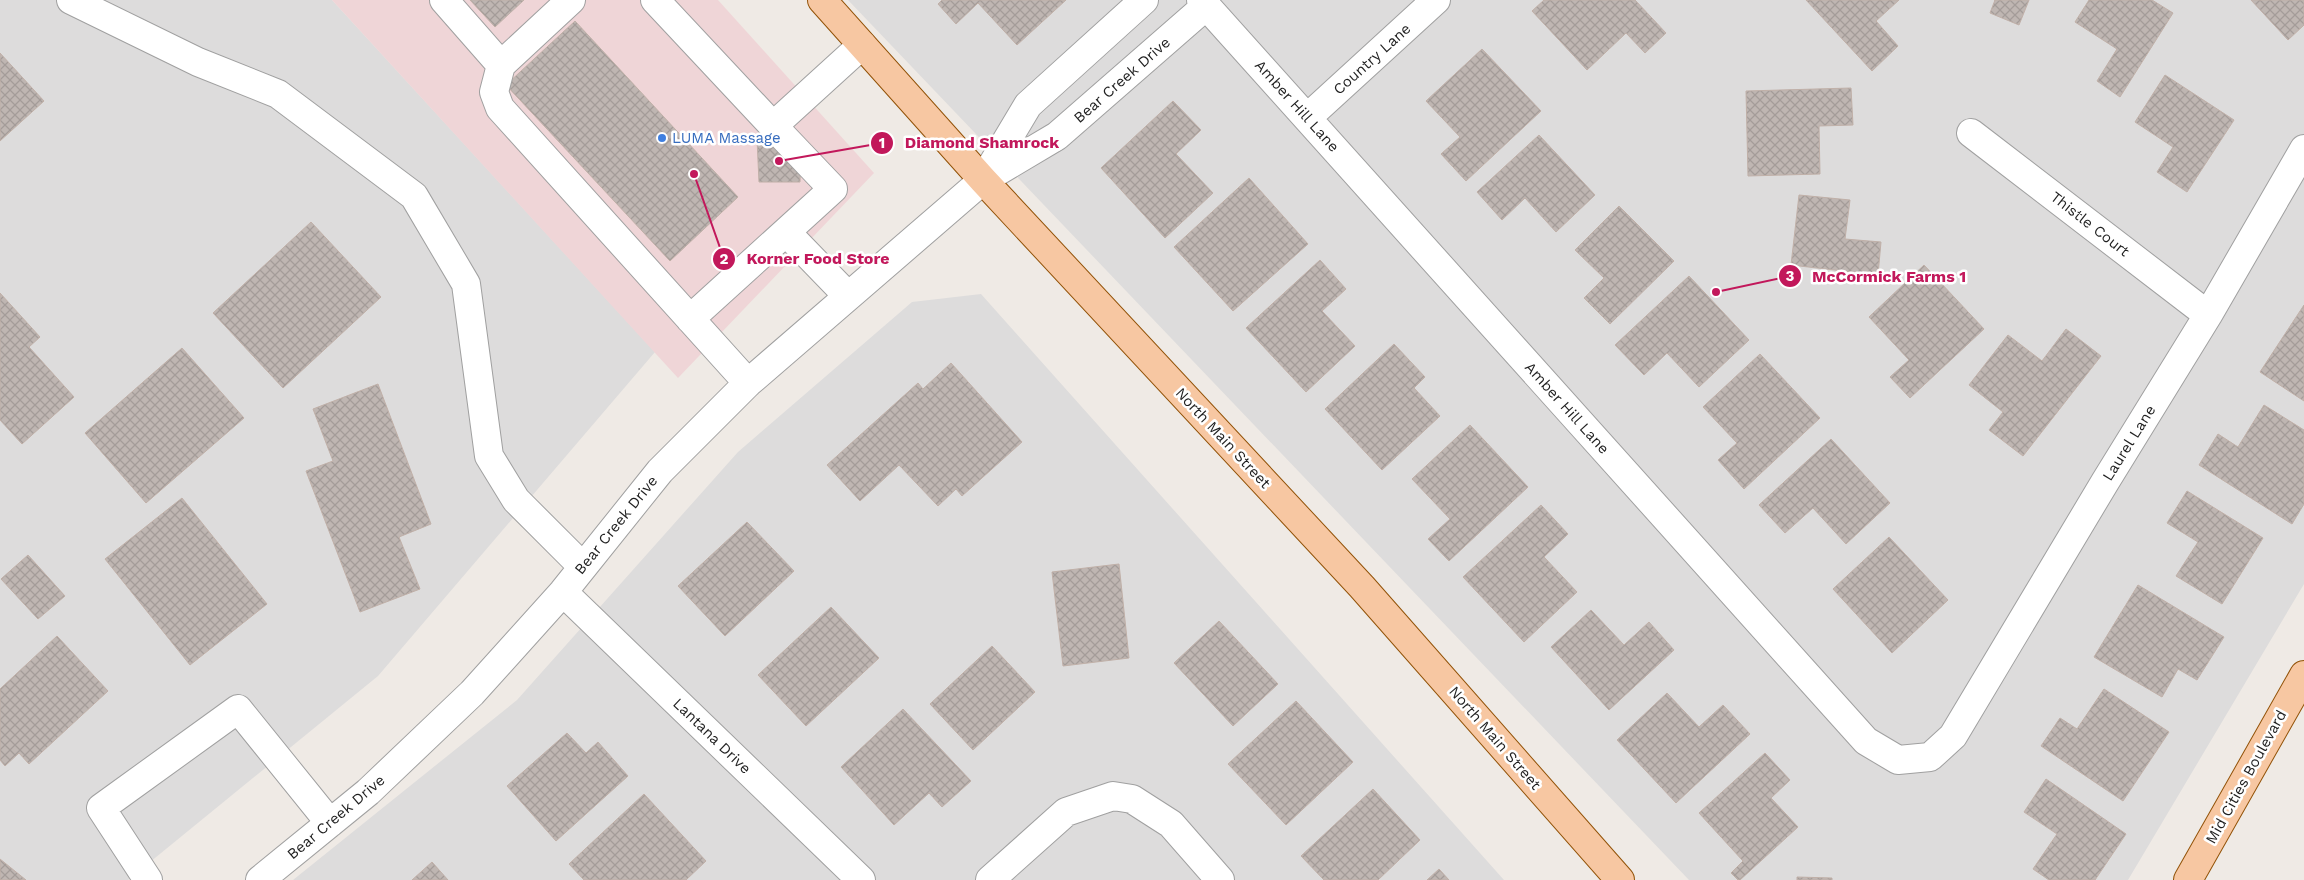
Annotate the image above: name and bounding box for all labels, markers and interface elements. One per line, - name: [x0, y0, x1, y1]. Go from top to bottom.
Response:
- street label: Country Lane: [1330, 20, 1414, 98]
- street label: Bear Creek Drive: [1070, 33, 1174, 127]
- street label: Amber Hill Lane: [1251, 56, 1343, 156]
- callout: Diamond Shamrock: [870, 127, 1069, 158]
- place label: LUMA Massage: [672, 129, 781, 147]
- marker: LUMA Massage: [656, 132, 668, 144]
- text: Diamond Shamrock: [905, 133, 1059, 152]
- text: 1: [879, 134, 885, 152]
- street label: Thistle Court: [2047, 188, 2134, 261]
- callout: Korner Food Store: [711, 243, 900, 274]
- text: Korner Food Store: [746, 249, 890, 268]
- text: 2: [720, 250, 729, 268]
- callout: McCormick Farms 1: [1777, 260, 1976, 291]
- text: 3: [1786, 267, 1795, 285]
- text: McCormick Farms 1: [1812, 267, 1966, 286]
- street label: Amber Hill Lane: [1521, 358, 1613, 458]
- street label: North Main Street: [1172, 384, 1275, 493]
- street label: Laurel Lane: [2099, 402, 2159, 484]
- street label: Bear Creek Drive: [571, 472, 661, 578]
- street label: North Main Street: [1445, 683, 1545, 794]
- street label: Lantana Drive: [669, 694, 755, 778]
- street label: Mid Cities Boulevard: [2202, 707, 2290, 847]
- street label: Bear Creek Drive: [284, 771, 388, 863]

